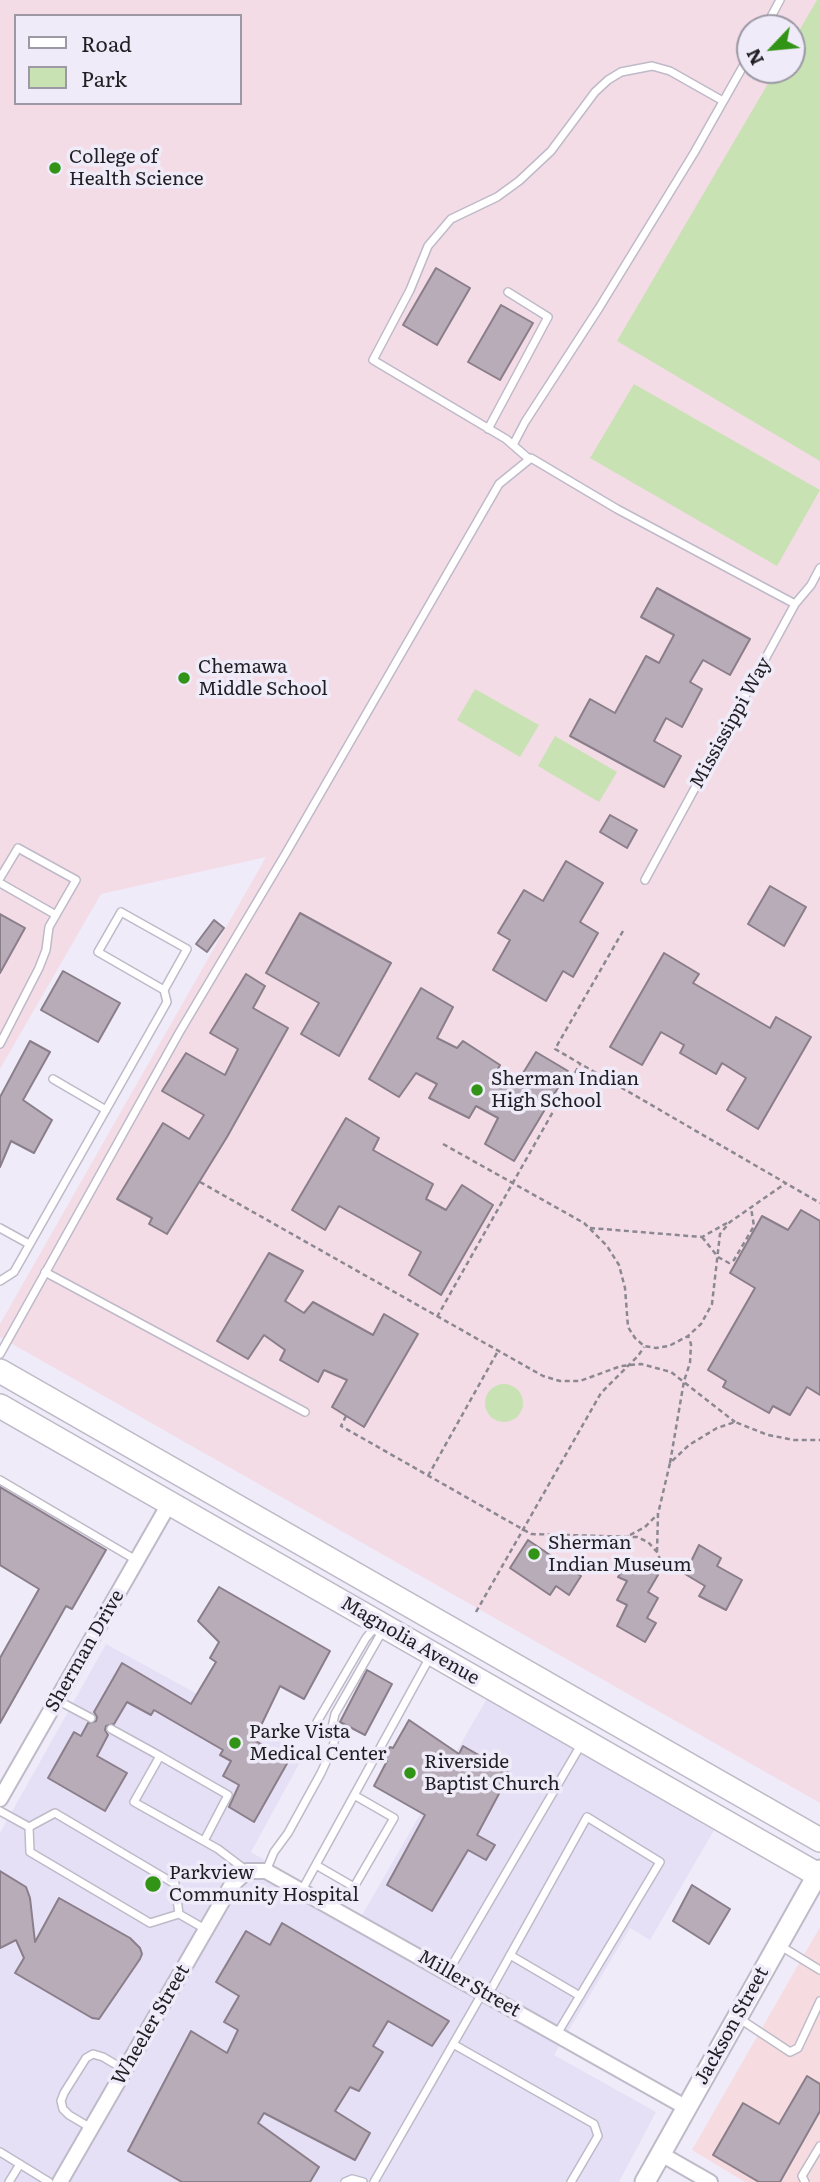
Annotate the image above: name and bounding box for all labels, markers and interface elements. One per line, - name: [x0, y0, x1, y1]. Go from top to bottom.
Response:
- legend: [14, 14, 242, 105]
- north arrow: [736, 14, 806, 84]
- text: Road: [81, 27, 132, 58]
- text: N: [738, 44, 770, 71]
- text: Park: [81, 62, 127, 93]
- place label: College of Health Science: [69, 146, 204, 190]
- marker: College of Health Science: [47, 160, 63, 176]
- street label: Mississippi Way: [686, 654, 776, 792]
- place label: Chemawa Middle School: [198, 656, 328, 700]
- marker: Chemawa Middle School: [176, 670, 192, 686]
- place label: Sherman Indian High School: [491, 1068, 639, 1112]
- marker: Sherman Indian High School: [469, 1082, 485, 1098]
- place label: Sherman Indian Museum: [548, 1532, 692, 1576]
- marker: Sherman Indian Museum: [526, 1546, 542, 1562]
- street label: Sherman Drive: [41, 1586, 129, 1716]
- street label: Magnolia Avenue: [337, 1592, 483, 1690]
- place label: Parke Vista Medical Center: [249, 1721, 387, 1765]
- marker: Parke Vista Medical Center: [227, 1735, 243, 1751]
- place label: Riverside Baptist Church: [424, 1751, 560, 1795]
- marker: Riverside Baptist Church: [402, 1765, 418, 1781]
- place label: Parkview Community Hospital: [169, 1862, 359, 1906]
- marker: Parkview Community Hospital: [143, 1874, 163, 1894]
- street label: Miller Street: [414, 1945, 524, 2023]
- street label: Wheeler Street: [107, 1961, 195, 2089]
- street label: Jackson Street: [690, 1963, 774, 2089]

